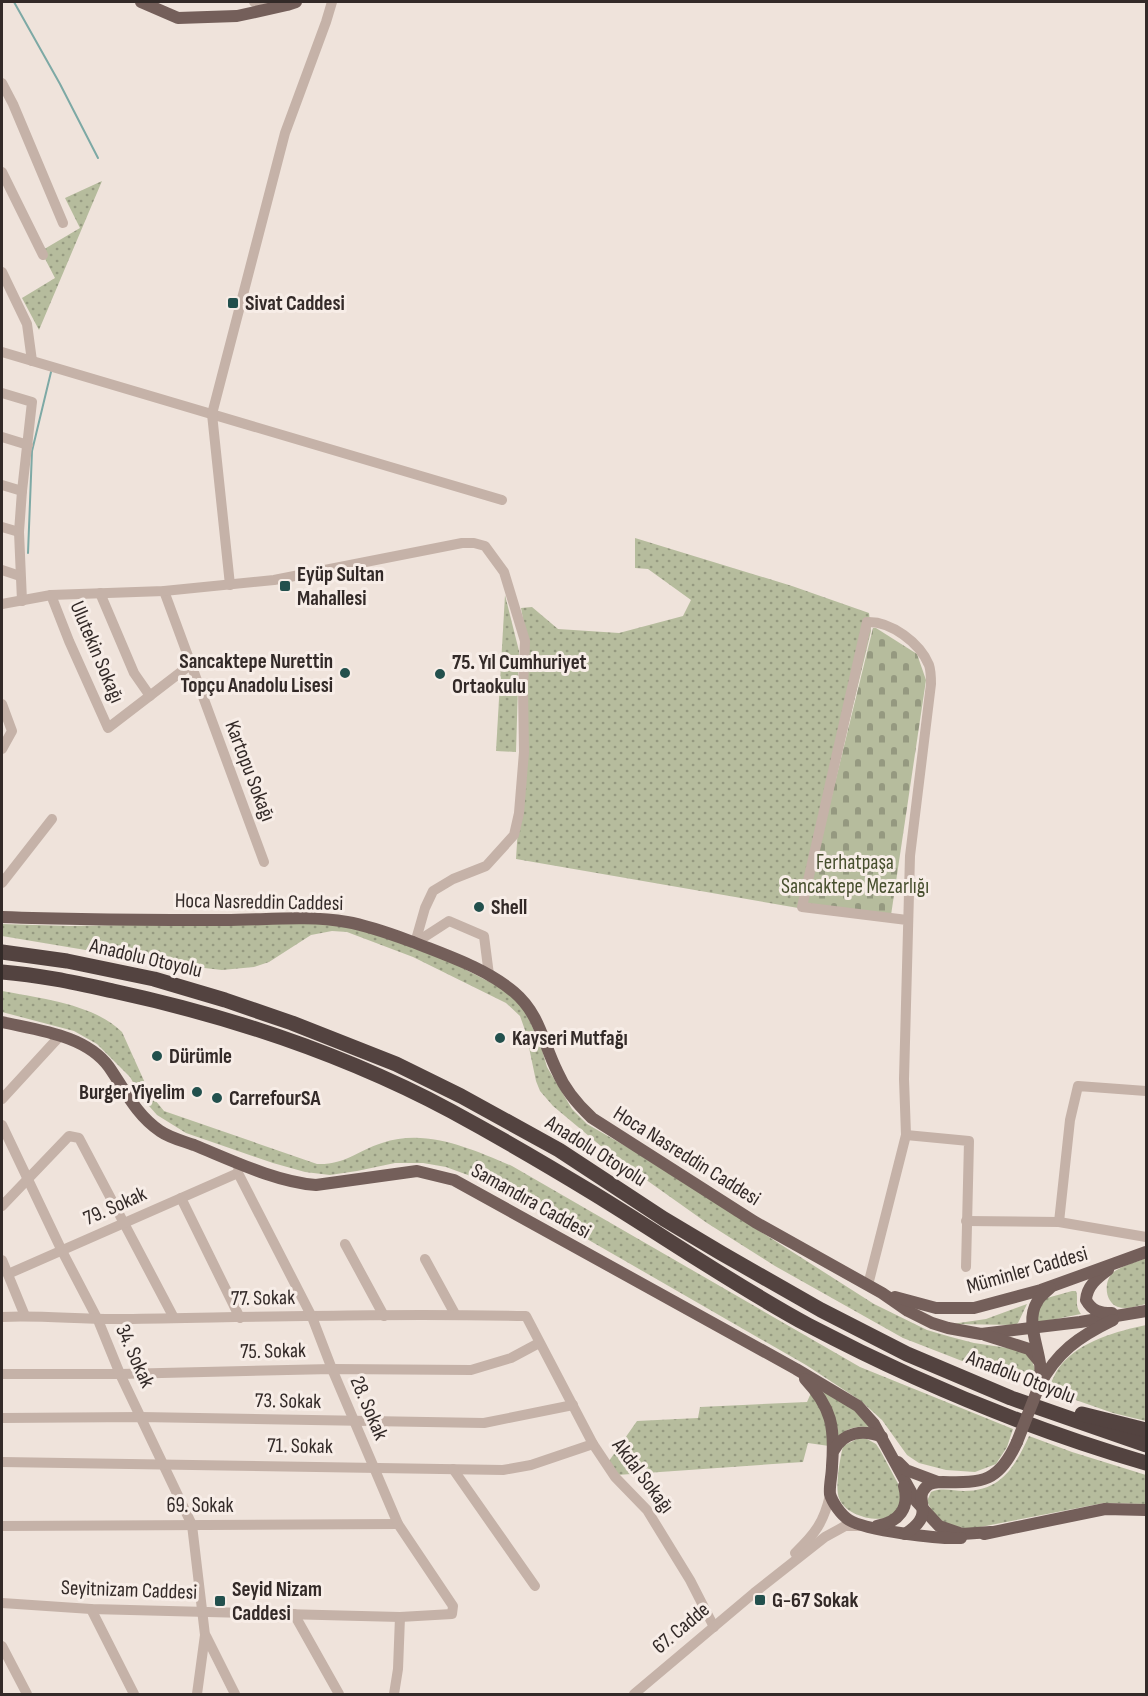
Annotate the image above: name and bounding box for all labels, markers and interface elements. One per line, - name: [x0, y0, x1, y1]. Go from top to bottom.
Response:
- place label: Sivat Caddesi: [245, 291, 345, 316]
- marker: Sivat Caddesi: [226, 296, 240, 310]
- place label: Eyüp Sultan Mahallesi: [297, 562, 384, 611]
- marker: Eyüp Sultan Mahallesi: [278, 579, 292, 593]
- street label: Ulutekin Sokağı: [64, 597, 130, 707]
- place label: Sancaktepe Nurettin Topçu Anadolu Lisesi: [179, 649, 333, 698]
- place label: 75. Yıl Cumhuriyet Ortaokulu: [452, 650, 587, 699]
- marker: Sancaktepe Nurettin Topçu Anadolu Lisesi: [338, 666, 352, 680]
- marker: 75. Yıl Cumhuriyet Ortaokulu: [433, 667, 447, 681]
- street label: Kartopu Sokağı: [219, 717, 281, 825]
- park label: Ferhatpaşa Sancaktepe Mezarlığı: [781, 850, 929, 899]
- street label: Hoca Nasreddin Caddesi: [175, 888, 343, 916]
- place label: Shell: [491, 895, 527, 920]
- marker: Shell: [472, 900, 486, 914]
- street label: Anadolu Otoyolu: [86, 933, 205, 983]
- place label: Kayseri Mutfağı: [512, 1026, 628, 1051]
- marker: Kayseri Mutfağı: [493, 1031, 507, 1045]
- place label: Dürümle: [169, 1044, 232, 1069]
- marker: Dürümle: [150, 1049, 164, 1063]
- place label: Burger Yiyelim: [79, 1080, 185, 1105]
- marker: Burger Yiyelim: [190, 1085, 204, 1099]
- place label: CarrefourSA: [229, 1086, 321, 1111]
- marker: CarrefourSA: [210, 1091, 224, 1105]
- street label: Hoca Nasreddin Caddesi: [609, 1101, 765, 1211]
- street label: Anadolu Otoyolu: [540, 1110, 651, 1192]
- street label: Samandıra Caddesi: [467, 1158, 595, 1244]
- street label: 79. Sokak: [80, 1181, 150, 1231]
- street label: Müminler Caddesi: [964, 1241, 1090, 1299]
- street label: 77. Sokak: [231, 1285, 295, 1311]
- street label: 34. Sokak: [110, 1320, 160, 1392]
- street label: 75. Sokak: [240, 1338, 306, 1364]
- street label: Anadolu Otoyolu: [962, 1344, 1079, 1409]
- street label: 28. Sokak: [344, 1372, 394, 1444]
- street label: 73. Sokak: [255, 1388, 321, 1414]
- street label: 71. Sokak: [267, 1433, 333, 1459]
- street label: Akdal Sokağı: [606, 1433, 679, 1518]
- street label: 69. Sokak: [166, 1493, 234, 1518]
- street label: Seyitnizam Caddesi: [60, 1575, 198, 1605]
- place label: Seyid Nizam Caddesi: [232, 1577, 322, 1626]
- place label: G-67 Sokak: [772, 1588, 858, 1613]
- marker: G-67 Sokak: [753, 1593, 767, 1607]
- marker: Seyid Nizam Caddesi: [213, 1594, 227, 1608]
- street label: 67. Cadde: [647, 1597, 715, 1659]

